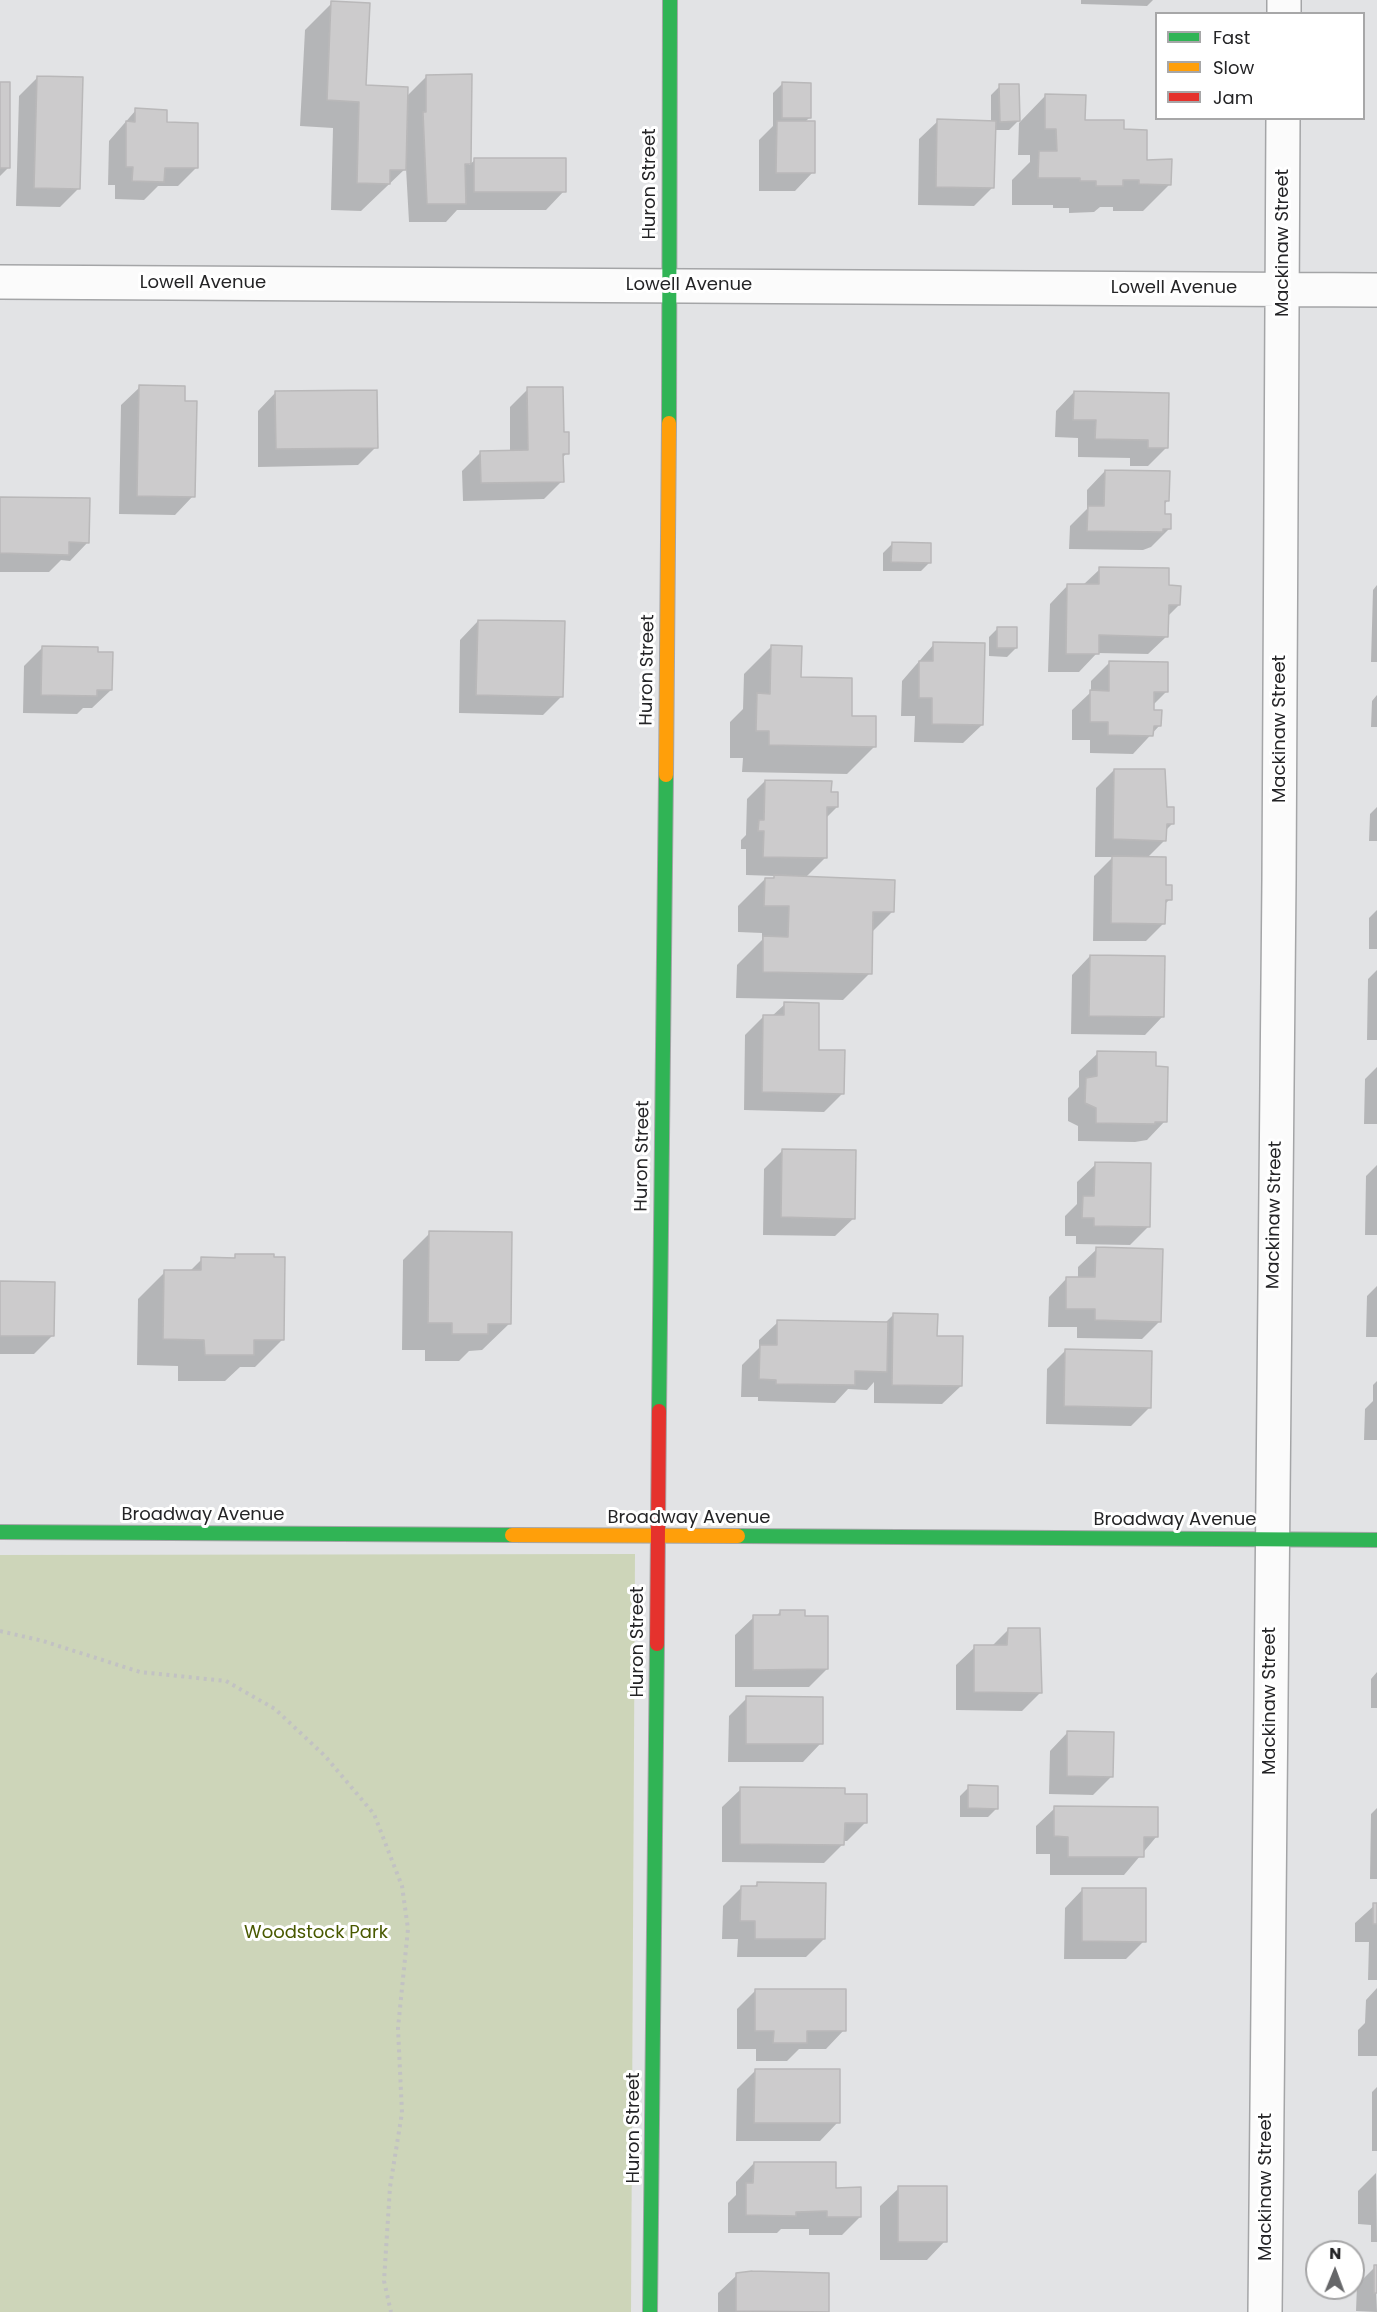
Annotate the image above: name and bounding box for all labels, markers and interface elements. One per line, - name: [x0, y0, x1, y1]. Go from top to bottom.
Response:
- legend: [1155, 12, 1365, 120]
- text: Fast: [1213, 25, 1250, 50]
- text: Slow: [1213, 55, 1254, 80]
- text: Jam: [1213, 85, 1253, 110]
- street label: Huron Street: [639, 128, 661, 240]
- street label: Mackinaw Street: [1272, 169, 1294, 317]
- street label: Lowell Avenue: [140, 272, 266, 294]
- street label: Lowell Avenue: [626, 274, 752, 296]
- street label: Lowell Avenue: [1111, 277, 1237, 299]
- street label: Huron Street: [636, 614, 660, 726]
- street label: Mackinaw Street: [1269, 655, 1291, 803]
- street label: Huron Street: [631, 1100, 655, 1212]
- street label: Mackinaw Street: [1263, 1141, 1287, 1289]
- street label: Broadway Avenue: [121, 1504, 285, 1526]
- street label: Broadway Avenue: [607, 1507, 771, 1529]
- street label: Broadway Avenue: [1093, 1509, 1257, 1531]
- street label: Huron Street: [627, 1586, 649, 1698]
- street label: Mackinaw Street: [1259, 1627, 1281, 1775]
- park label: Woodstock Park: [244, 1922, 388, 1944]
- street label: Huron Street: [623, 2072, 645, 2184]
- street label: Mackinaw Street: [1255, 2113, 1277, 2261]
- north arrow: [1305, 2240, 1365, 2300]
- text: N: [1329, 2242, 1342, 2265]

